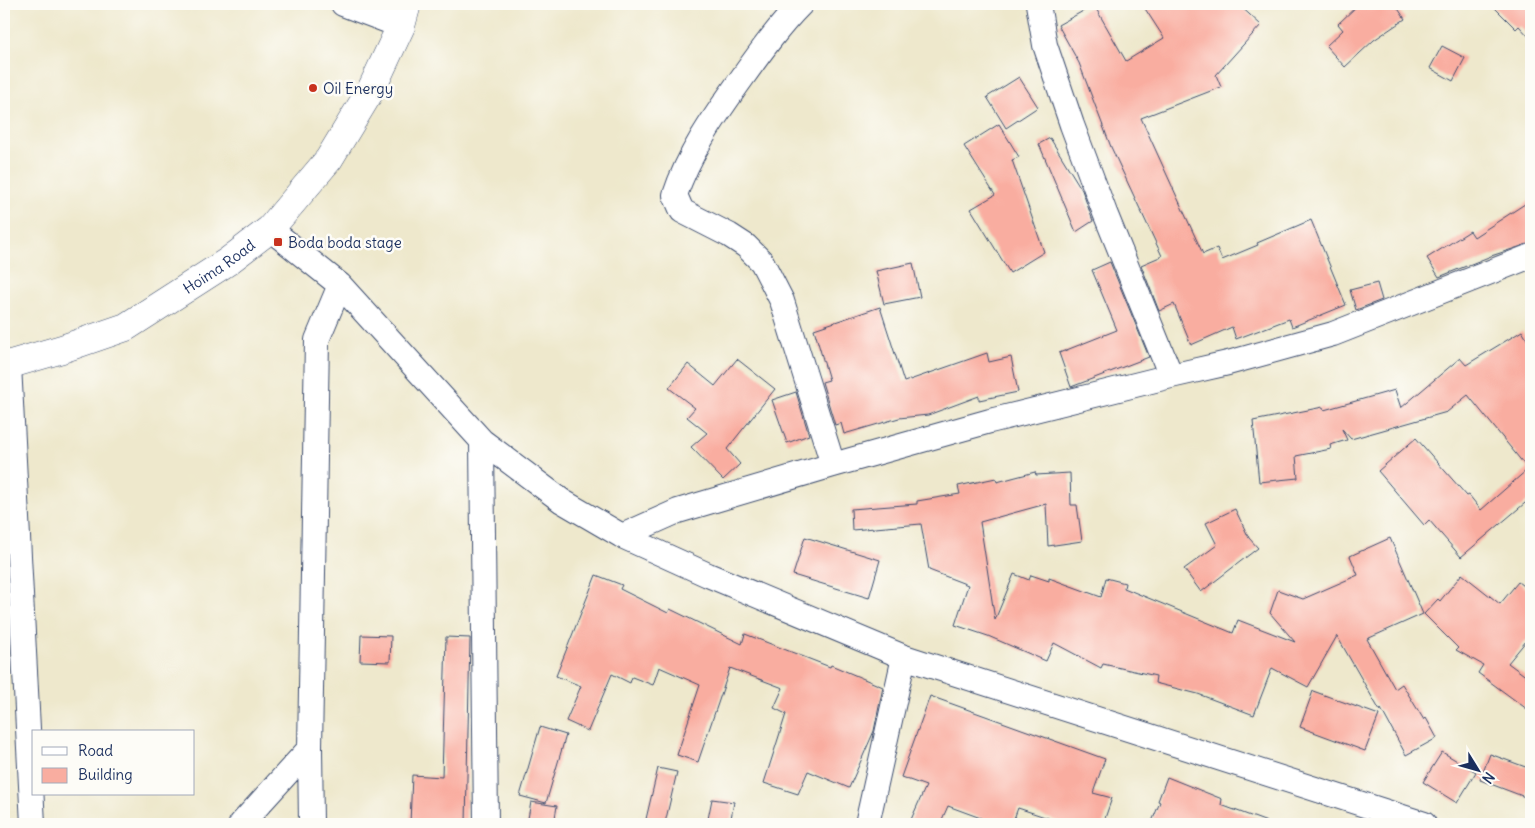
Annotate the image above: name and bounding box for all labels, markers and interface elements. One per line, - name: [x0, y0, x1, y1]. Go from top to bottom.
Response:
- place label: Oil Energy: [323, 79, 393, 98]
- marker: Oil Energy: [307, 82, 319, 94]
- place label: Boda boda stage: [288, 233, 402, 252]
- street label: Hoima Road: [179, 235, 259, 297]
- marker: Boda boda stage: [272, 236, 284, 248]
- legend: [32, 730, 195, 796]
- text: Road: [78, 741, 113, 760]
- north arrow: [1452, 746, 1502, 796]
- text: Building: [78, 765, 133, 784]
- text: N: [1478, 769, 1498, 787]

